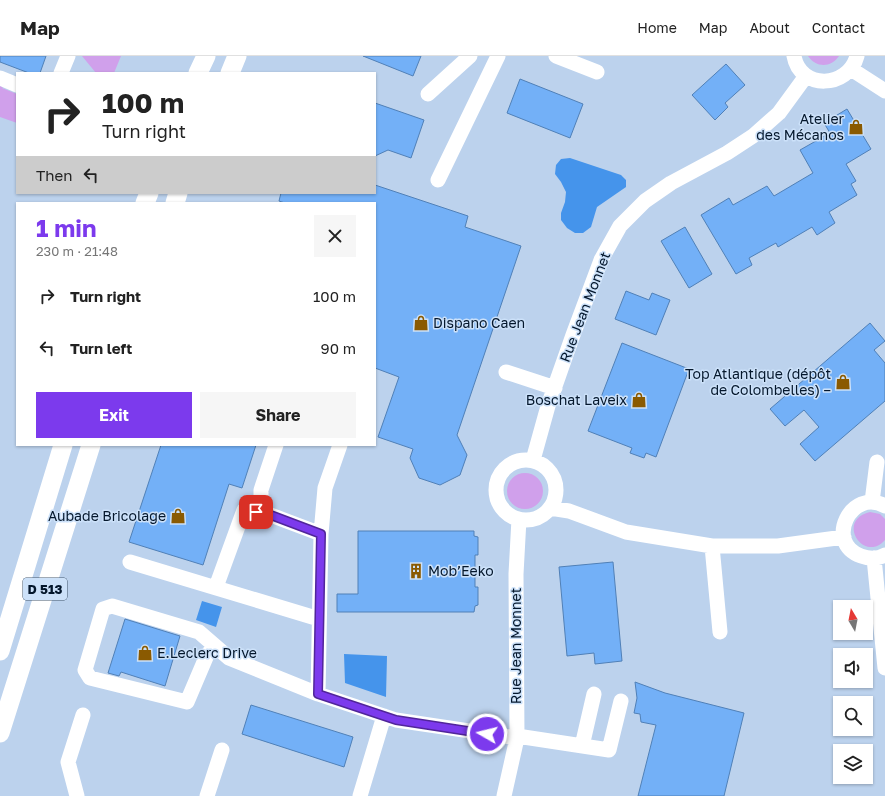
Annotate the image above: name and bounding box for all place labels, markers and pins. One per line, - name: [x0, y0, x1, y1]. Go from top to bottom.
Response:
- place label: Atelier des Mécanos: [756, 110, 845, 143]
- shop icon: Atelier des Mécanos: [847, 118, 865, 136]
- shop icon: Dispano Caen: [412, 314, 430, 332]
- place label: Dispano Caen: [433, 314, 525, 331]
- place label: Top Atlantique (dépôt de Colombelles) –: [685, 365, 831, 398]
- shop icon: Top Atlantique (dépôt de Colombelles) –: [834, 373, 852, 391]
- place label: Boschat Laveix: [526, 391, 627, 408]
- shop icon: Boschat Laveix: [630, 391, 648, 409]
- pin: [239, 495, 273, 529]
- place label: Aubade Bricolage: [48, 507, 166, 524]
- shop icon: Aubade Bricolage: [169, 507, 187, 525]
- building icon: Mob’Eeko: [407, 562, 425, 580]
- place label: Mob’Eeko: [428, 562, 494, 579]
- shop icon: E.Leclerc Drive: [136, 644, 154, 662]
- place label: E.Leclerc Drive: [157, 644, 257, 661]

